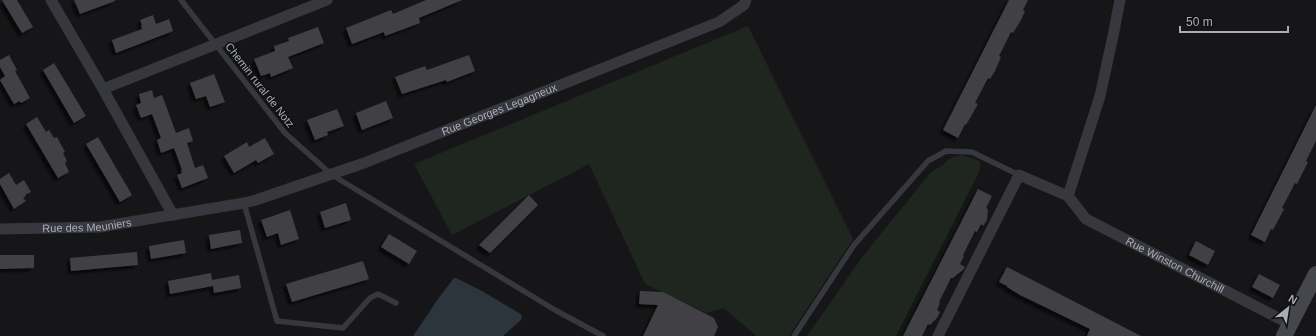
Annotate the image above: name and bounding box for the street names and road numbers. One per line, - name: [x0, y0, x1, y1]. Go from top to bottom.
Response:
- street label: Chemin rural de Notz: [223, 40, 297, 130]
- street label: Rue Georges Legagneux: [440, 81, 559, 138]
- street label: Rue des Meuniers: [42, 216, 133, 234]
- street label: Rue Winston Churchill: [1124, 235, 1226, 295]

